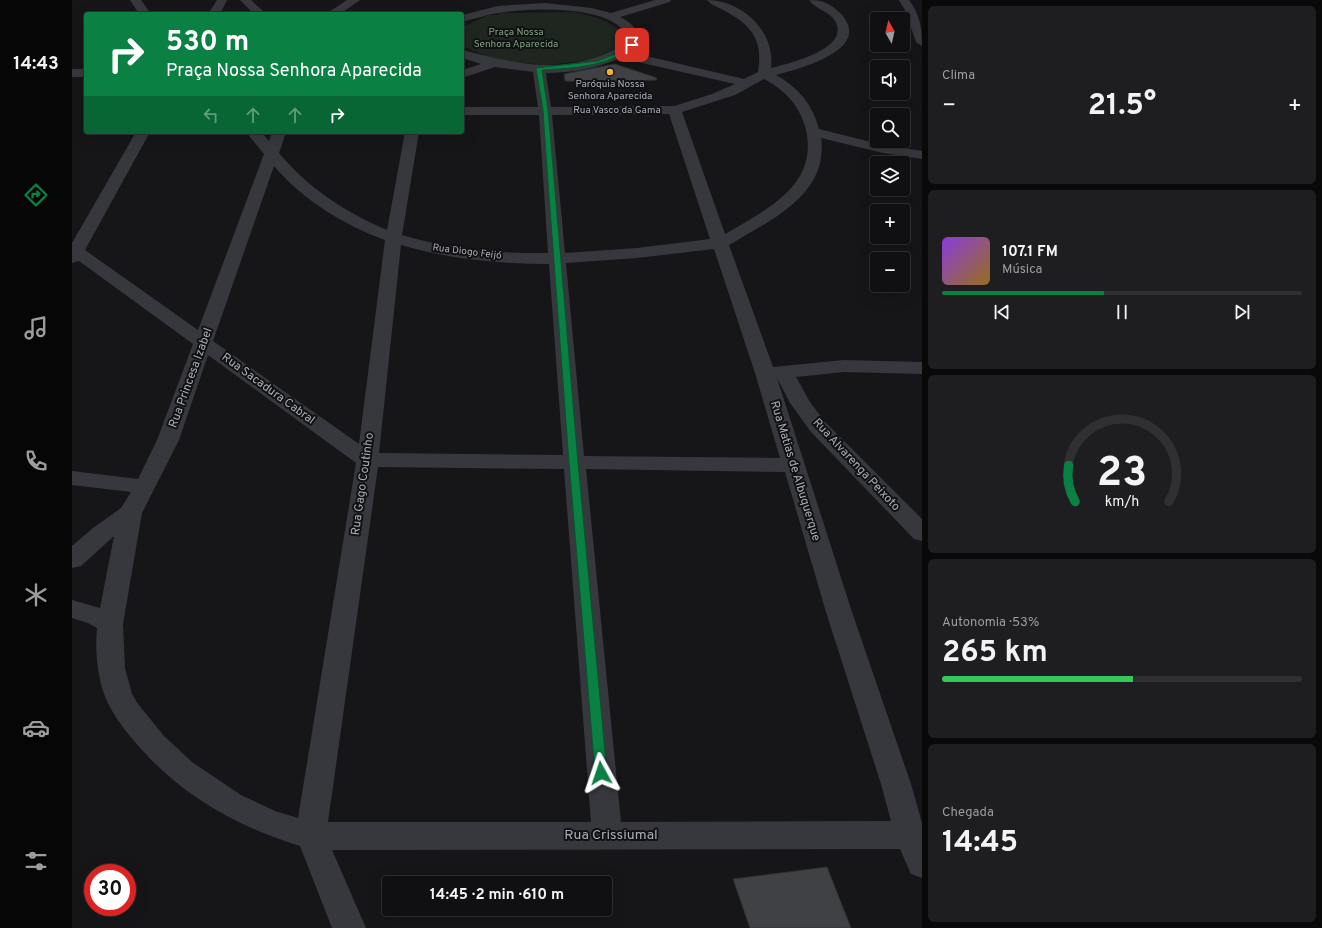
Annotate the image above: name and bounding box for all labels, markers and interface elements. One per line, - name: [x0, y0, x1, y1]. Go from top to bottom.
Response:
- north arrow: [870, 12, 910, 52]
- map controls: [870, 12, 910, 292]
- text: 530 m: [166, 25, 249, 61]
- park label: Praça Nossa Senhora Aparecida: [474, 26, 558, 51]
- icon: right: [100, 28, 152, 80]
- pin: [615, 28, 649, 62]
- icon: arrive: [621, 34, 643, 56]
- text: 14:43: [13, 53, 59, 76]
- text: Praça Nossa Senhora Aparecida: [166, 60, 422, 83]
- button: sound: [870, 60, 910, 100]
- marker: Paróquia Nossa Senhora Aparecida: [605, 67, 615, 77]
- text: Clima: [942, 68, 975, 84]
- place label: Paróquia Nossa Senhora Aparecida: [568, 78, 652, 103]
- text: 21.5°: [1088, 88, 1156, 125]
- text: −: [942, 93, 956, 120]
- text: +: [1288, 93, 1302, 120]
- icon: left: [200, 104, 222, 126]
- icon: ahead: [242, 104, 264, 126]
- icon: ahead: [284, 104, 306, 126]
- icon: right: [326, 104, 348, 126]
- street label: Rua Vasco da Gama: [573, 104, 661, 117]
- button: search: [870, 108, 910, 148]
- button: layers: [870, 156, 910, 196]
- icon: directions: [22, 181, 50, 209]
- button: +: [870, 204, 910, 244]
- street label: Rua Diogo Feijó: [432, 241, 503, 263]
- text: 107.1 FM: [1002, 243, 1058, 262]
- button: −: [870, 252, 910, 292]
- text: Música: [1002, 262, 1042, 278]
- icon: previous: [991, 301, 1013, 323]
- icon: pause: [1111, 301, 1133, 323]
- icon: next: [1231, 301, 1253, 323]
- icon: music: [22, 314, 50, 342]
- street label: Rua Princesa Izabel: [165, 326, 217, 430]
- street label: Rua Sacadura Cabral: [218, 350, 318, 428]
- street label: Rua Matias de Albuquerque: [766, 399, 824, 543]
- street label: Rua Alvarenga Peixoto: [809, 415, 903, 515]
- street label: Rua Gago Coutinho: [348, 431, 378, 536]
- icon: phone: [22, 447, 50, 475]
- text: 23: [1097, 448, 1147, 501]
- text: km/h: [1105, 493, 1139, 511]
- icon: climate: [22, 581, 50, 609]
- text: Autonomia · 53%: [942, 615, 1039, 631]
- text: 265 km: [942, 635, 1048, 672]
- icon: car: [22, 714, 50, 742]
- position arrow: [580, 752, 622, 794]
- text: Chegada: [942, 805, 994, 821]
- text: 14:45: [942, 825, 1018, 862]
- street label: Rua Crissiumal: [564, 827, 658, 844]
- icon: filters: [22, 847, 50, 875]
- speed limit sign: 30: [84, 864, 136, 916]
- text: 14:45 · 2 min · 610 m: [430, 886, 564, 905]

